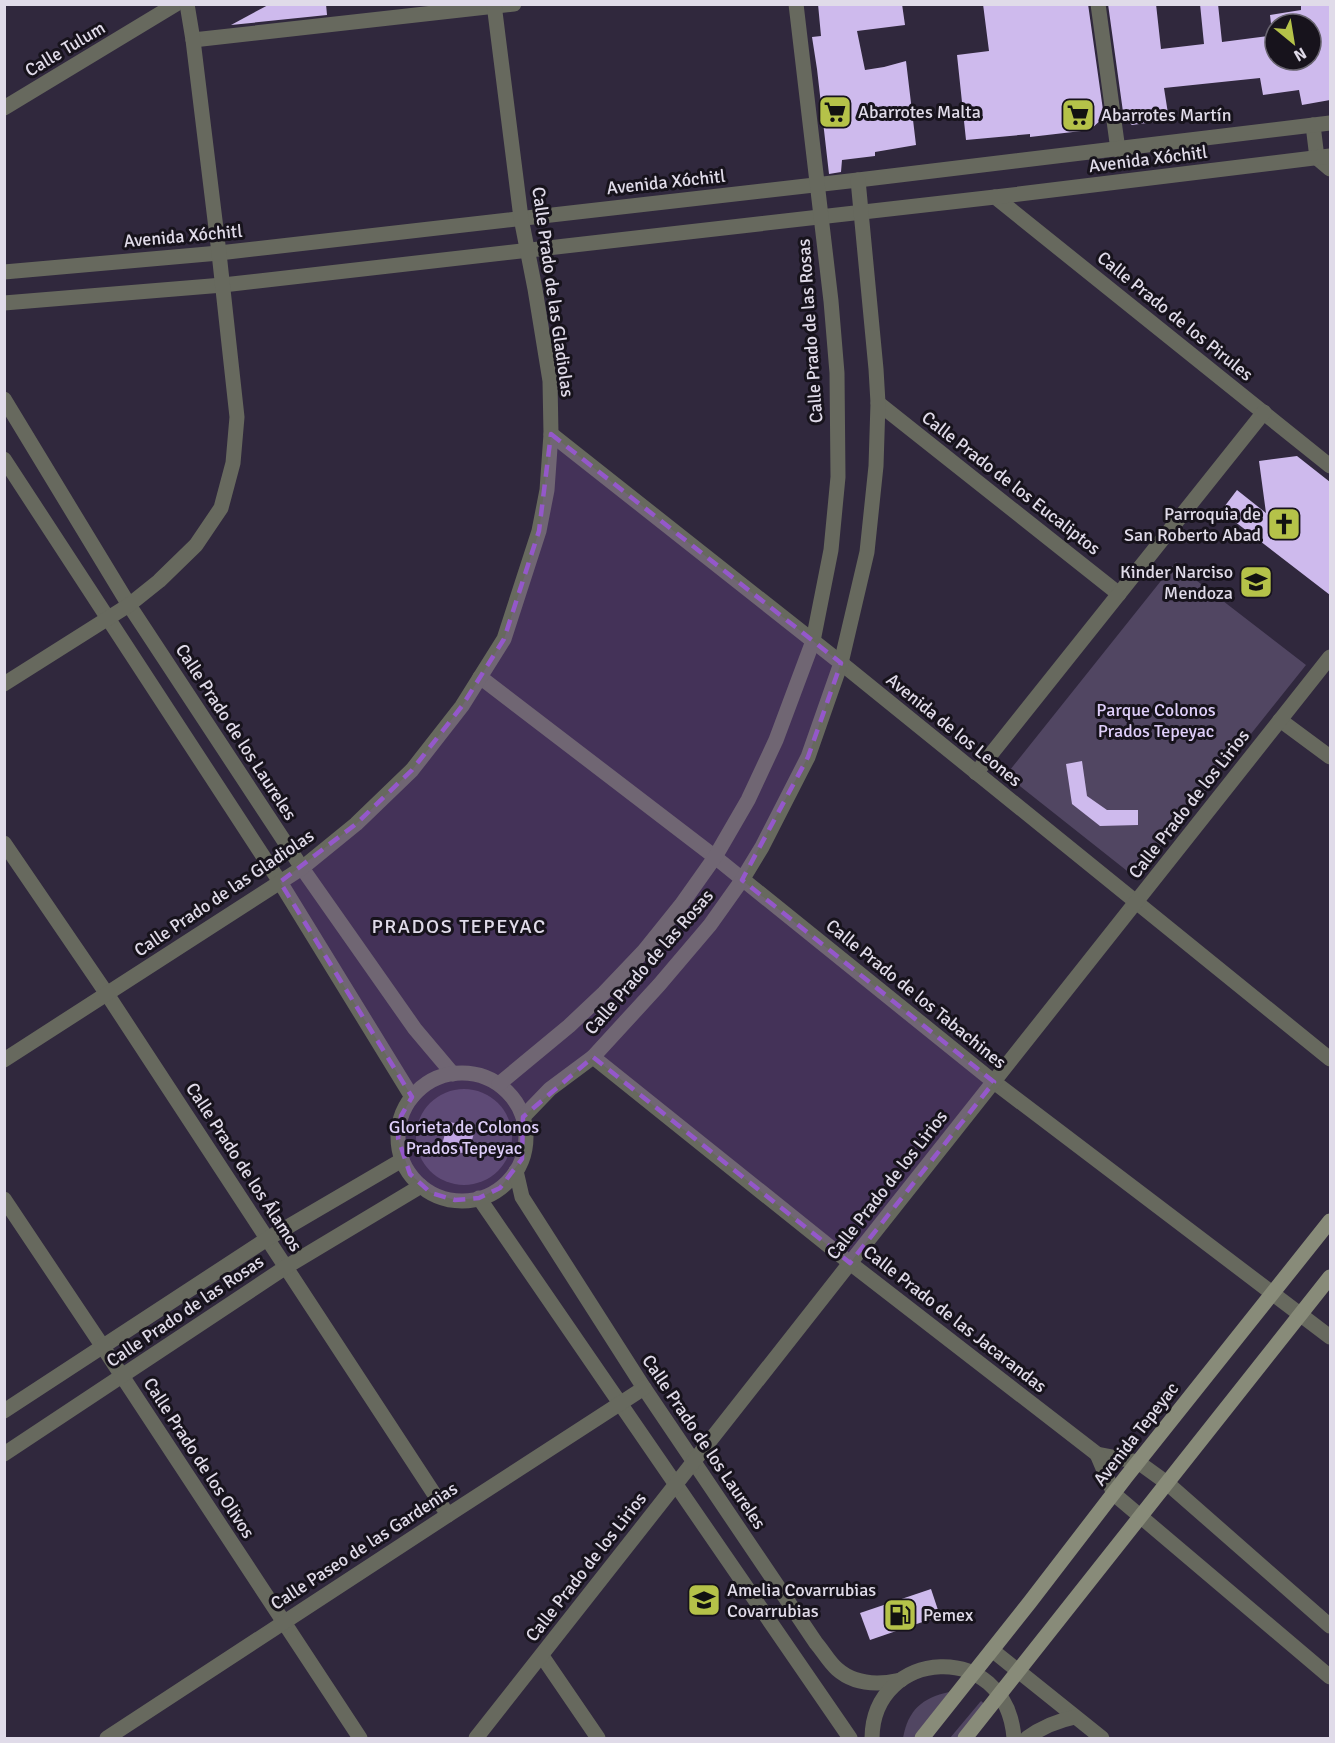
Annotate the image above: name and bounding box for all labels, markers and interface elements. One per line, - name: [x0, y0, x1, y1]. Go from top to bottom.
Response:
- north arrow: [1263, 12, 1323, 72]
- street label: Calle Tulum: [21, 17, 109, 81]
- text: N: [1290, 43, 1310, 66]
- supermarket icon: Abarrotes Malta: [817, 94, 853, 130]
- supermarket icon: Abarrotes Martín: [1060, 97, 1096, 133]
- place label: Abarrotes Malta: [858, 101, 981, 123]
- place label: Abarrotes Martín: [1101, 104, 1232, 126]
- street label: Avenida Xóchitl: [1087, 141, 1209, 177]
- street label: Avenida Xóchitl: [606, 165, 726, 199]
- street label: Calle Prado de las Gladiolas: [527, 185, 579, 399]
- street label: Avenida Xóchitl: [123, 220, 243, 252]
- street label: Calle Prado de las Rosas: [793, 238, 827, 424]
- street label: Calle Prado de los Pirules: [1093, 246, 1257, 386]
- street label: Calle Prado de los Eucaliptos: [917, 406, 1105, 560]
- place label: Parroquia de San Roberto Abad: [1124, 503, 1261, 546]
- church icon: Parroquia de San Roberto Abad: [1266, 506, 1302, 542]
- place label: Kinder Narciso Mendoza: [1120, 561, 1233, 604]
- school or university icon: Kinder Narciso Mendoza: [1238, 564, 1274, 600]
- street label: Calle Prado de los Laureles: [171, 640, 301, 824]
- street label: Avenida de los Leones: [882, 669, 1026, 791]
- park label: Parque Colonos Prados Tepeyac: [1096, 699, 1216, 742]
- street label: Calle Prado de los Lirios: [1124, 725, 1254, 883]
- street label: Calle Prado de las Gladiolas: [130, 825, 318, 961]
- street label: Calle Prado de las Rosas: [580, 885, 718, 1039]
- district label: PRADOS TEPEYAC: [371, 914, 547, 939]
- street label: Calle Prado de los Tabachines: [822, 915, 1011, 1074]
- street label: Calle Prado de los Álamos: [181, 1078, 307, 1256]
- street label: Calle Prado de los Lirios: [822, 1106, 952, 1264]
- park label: Glorieta de Colonos Prados Tepeyac: [389, 1116, 539, 1159]
- street label: Calle Prado de las Jacarandas: [859, 1241, 1051, 1397]
- street label: Calle Prado de las Rosas: [102, 1250, 268, 1372]
- street label: Calle Prado de los Laureles: [637, 1351, 771, 1533]
- street label: Calle Prado de los Olivos: [139, 1374, 259, 1543]
- street label: Avenida Tepeyac: [1089, 1378, 1183, 1490]
- street label: Calle Paseo de las Gardenias: [266, 1477, 462, 1615]
- street label: Calle Prado de los Lirios: [521, 1488, 651, 1646]
- place label: Amelia Covarrubias Covarrubias: [727, 1579, 876, 1622]
- school or university icon: Amelia Covarrubias Covarrubias: [686, 1582, 722, 1618]
- fuel station icon: Pemex: [882, 1597, 918, 1633]
- place label: Pemex: [923, 1604, 974, 1626]

